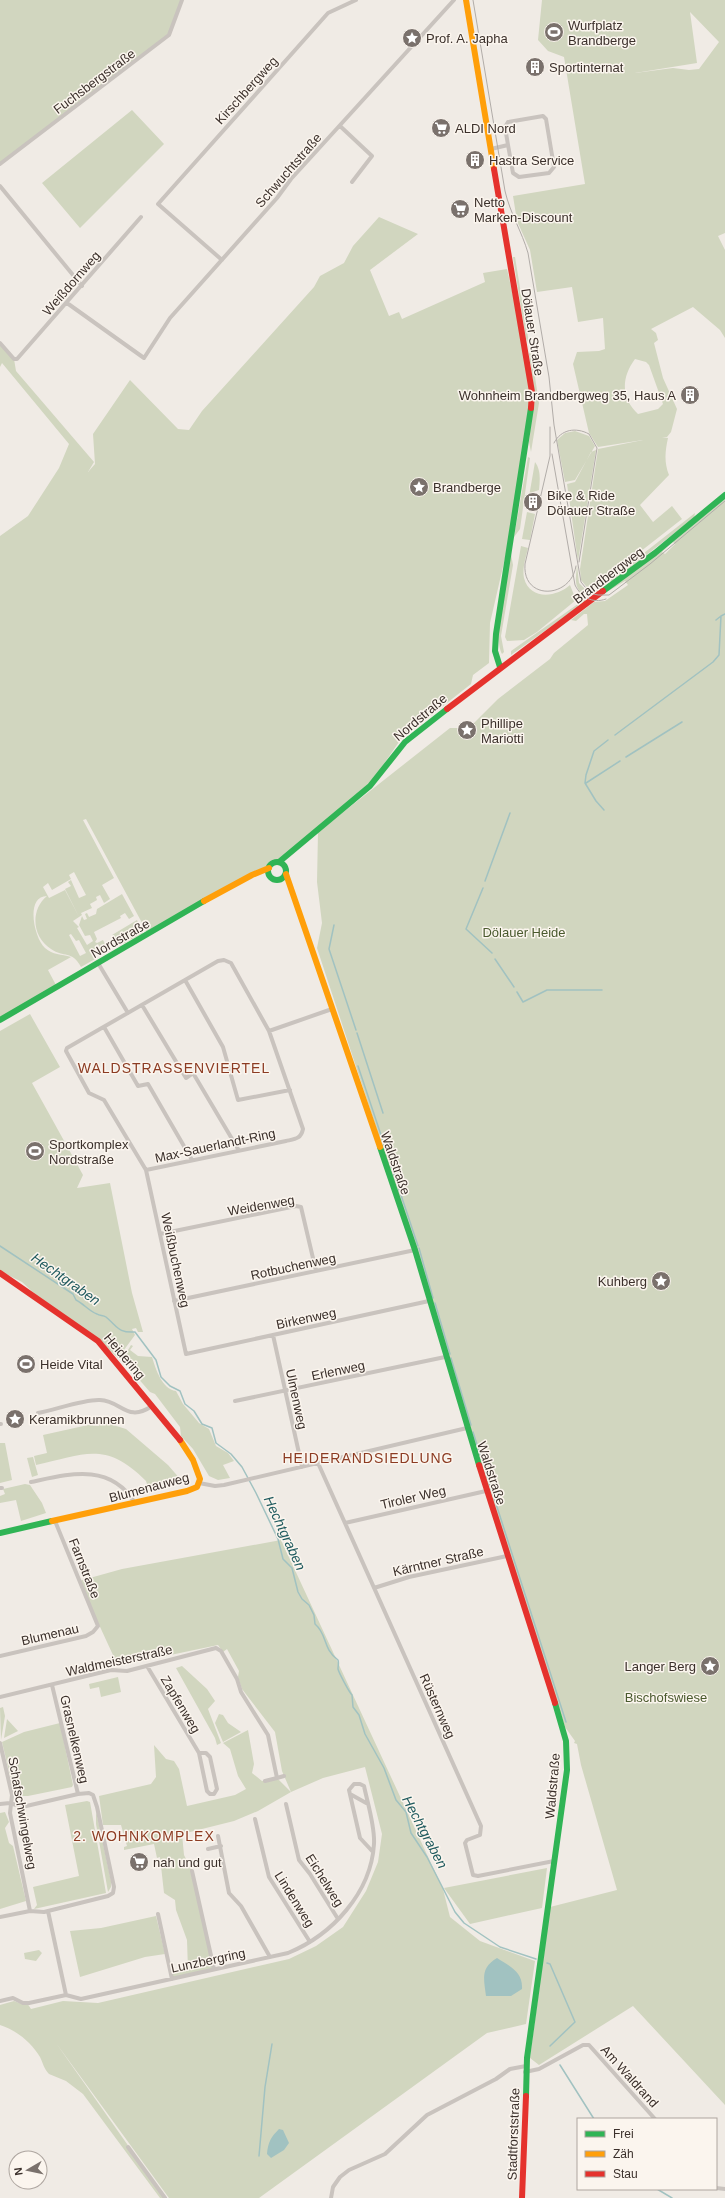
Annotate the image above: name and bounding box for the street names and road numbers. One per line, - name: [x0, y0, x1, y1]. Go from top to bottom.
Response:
- street label: Fuchsbergstraße: [51, 46, 138, 117]
- street label: Kirschbergweg: [212, 53, 281, 127]
- street label: Schwuchtstraße: [252, 130, 325, 210]
- street label: Weißdornweg: [39, 248, 103, 318]
- street label: Dölauer Straße: [518, 287, 547, 377]
- street label: Brandbergweg: [570, 544, 647, 607]
- street label: Nordstraße: [391, 691, 450, 744]
- street label: Nordstraße: [88, 916, 152, 961]
- street label: Max-Sauerlandt-Ring: [153, 1125, 277, 1166]
- street label: Waldstraße: [378, 1130, 413, 1197]
- street label: Weidenweg: [226, 1192, 296, 1219]
- street label: Weißbuchenweg: [158, 1211, 193, 1309]
- street label: Rotbuchenweg: [249, 1250, 337, 1283]
- street label: Birkenweg: [275, 1305, 337, 1332]
- street label: Heidering: [101, 1330, 148, 1382]
- street label: Erlenweg: [310, 1358, 366, 1383]
- street label: Ulmenweg: [283, 1368, 310, 1431]
- street label: Waldstraße: [474, 1439, 509, 1507]
- street label: Blumenauweg: [107, 1470, 191, 1505]
- street label: Tiroler Weg: [379, 1483, 447, 1512]
- street label: Farnstraße: [66, 1536, 103, 1600]
- street label: Kärntner Straße: [391, 1544, 485, 1579]
- street label: Blumenau: [20, 1621, 80, 1648]
- street label: Waldmeisterstraße: [64, 1642, 174, 1679]
- street label: Rüsternweg: [417, 1671, 459, 1741]
- street label: Zapfenweg: [158, 1673, 204, 1736]
- street label: Grasnelkenweg: [57, 1693, 92, 1785]
- street label: Waldstraße: [542, 1753, 563, 1820]
- street label: Schafschwingelweg: [5, 1756, 40, 1871]
- street label: Eichelweg: [303, 1851, 347, 1909]
- street label: Lindenweg: [272, 1869, 318, 1930]
- street label: Lunzbergring: [169, 1945, 247, 1976]
- street label: Am Waldrand: [598, 2042, 661, 2110]
- street label: Stadtforststraße: [504, 2088, 523, 2180]

